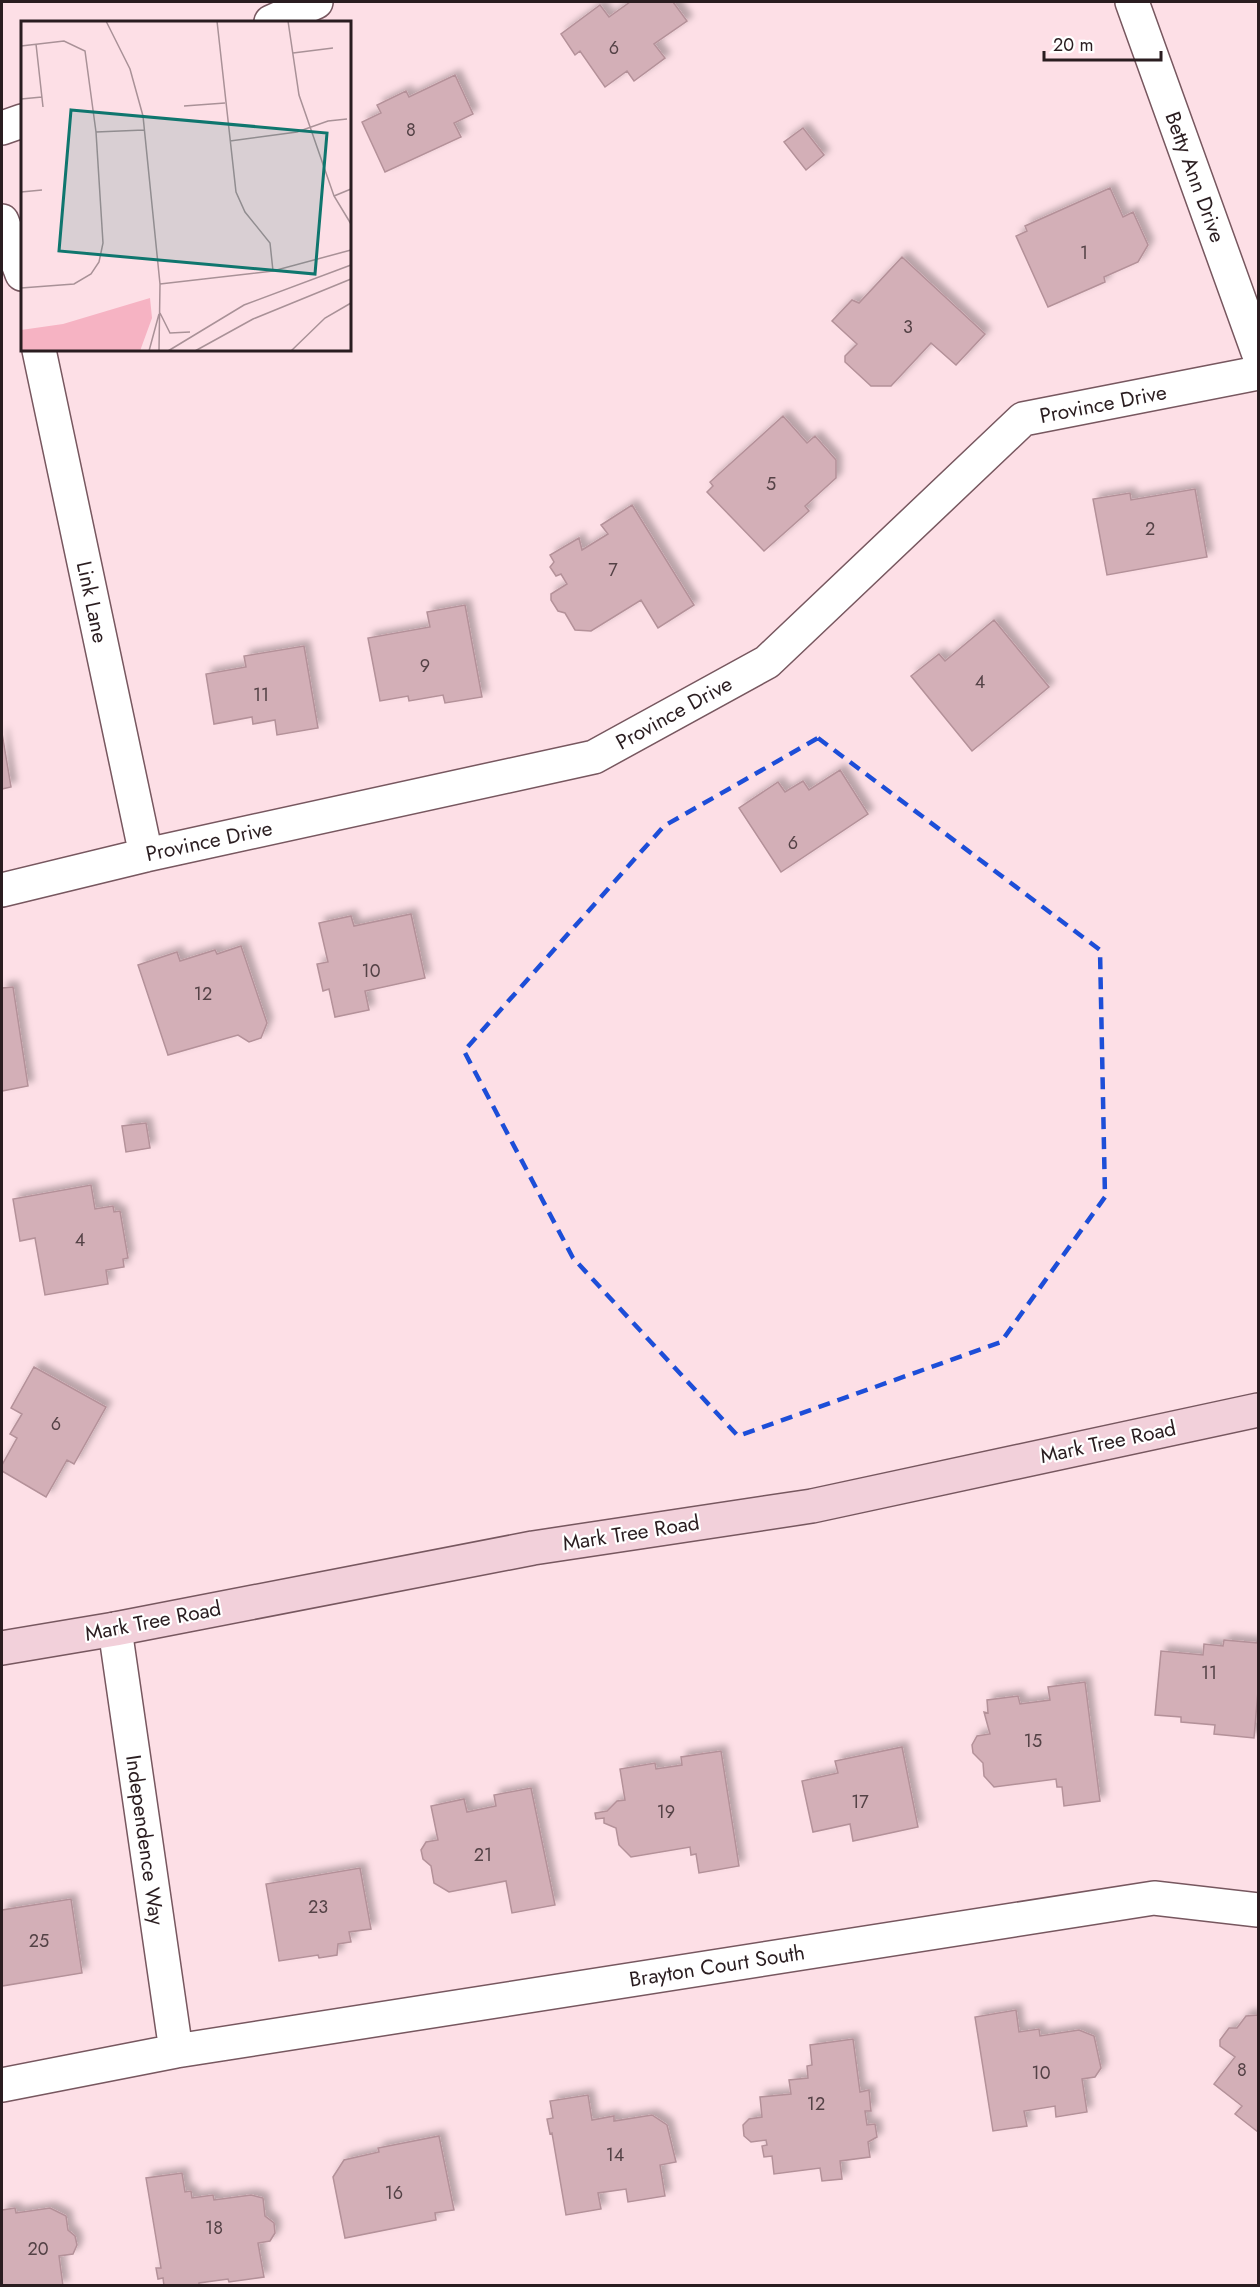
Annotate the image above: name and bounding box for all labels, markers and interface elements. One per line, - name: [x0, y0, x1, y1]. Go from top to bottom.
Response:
- inset map: [21, 21, 351, 351]
- scale bar: [1044, 24, 1161, 62]
- text: 20 m: [1053, 32, 1093, 58]
- house number: 6: [609, 35, 619, 61]
- street label: Betty Ann Drive: [1157, 107, 1233, 247]
- house number: 8: [406, 117, 416, 143]
- house number: 1: [1080, 240, 1088, 266]
- house number: 3: [903, 314, 913, 340]
- street label: Province Drive: [1037, 377, 1169, 431]
- house number: 5: [766, 471, 776, 497]
- house number: 2: [1145, 516, 1155, 542]
- house number: 7: [608, 557, 618, 583]
- street label: Link Lane: [69, 558, 115, 646]
- house number: 9: [420, 653, 430, 679]
- street label: Province Drive: [610, 669, 738, 757]
- house number: 4: [975, 669, 985, 695]
- house number: 11: [253, 682, 269, 708]
- street label: Province Drive: [143, 813, 275, 869]
- house number: 6: [788, 830, 798, 856]
- house number: 10: [362, 958, 381, 984]
- house number: 12: [194, 981, 212, 1007]
- house number: 4: [75, 1227, 85, 1253]
- house number: 6: [51, 1411, 61, 1437]
- street label: Mark Tree Road: [1037, 1413, 1179, 1471]
- street label: Mark Tree Road: [560, 1507, 702, 1559]
- street label: Mark Tree Road: [82, 1593, 224, 1649]
- house number: 11: [1201, 1660, 1217, 1686]
- house number: 15: [1024, 1728, 1042, 1754]
- street label: Independence Way: [118, 1753, 172, 1928]
- house number: 17: [851, 1789, 869, 1815]
- house number: 19: [657, 1799, 675, 1825]
- house number: 21: [474, 1842, 492, 1868]
- house number: 23: [308, 1894, 328, 1920]
- house number: 25: [29, 1928, 49, 1954]
- street label: Brayton Court South: [627, 1937, 807, 1995]
- house number: 8: [1237, 2057, 1247, 2083]
- house number: 10: [1032, 2060, 1051, 2086]
- house number: 12: [807, 2091, 825, 2117]
- house number: 14: [606, 2142, 624, 2168]
- house number: 16: [385, 2180, 403, 2206]
- house number: 18: [205, 2215, 223, 2241]
- house number: 20: [27, 2236, 49, 2262]

